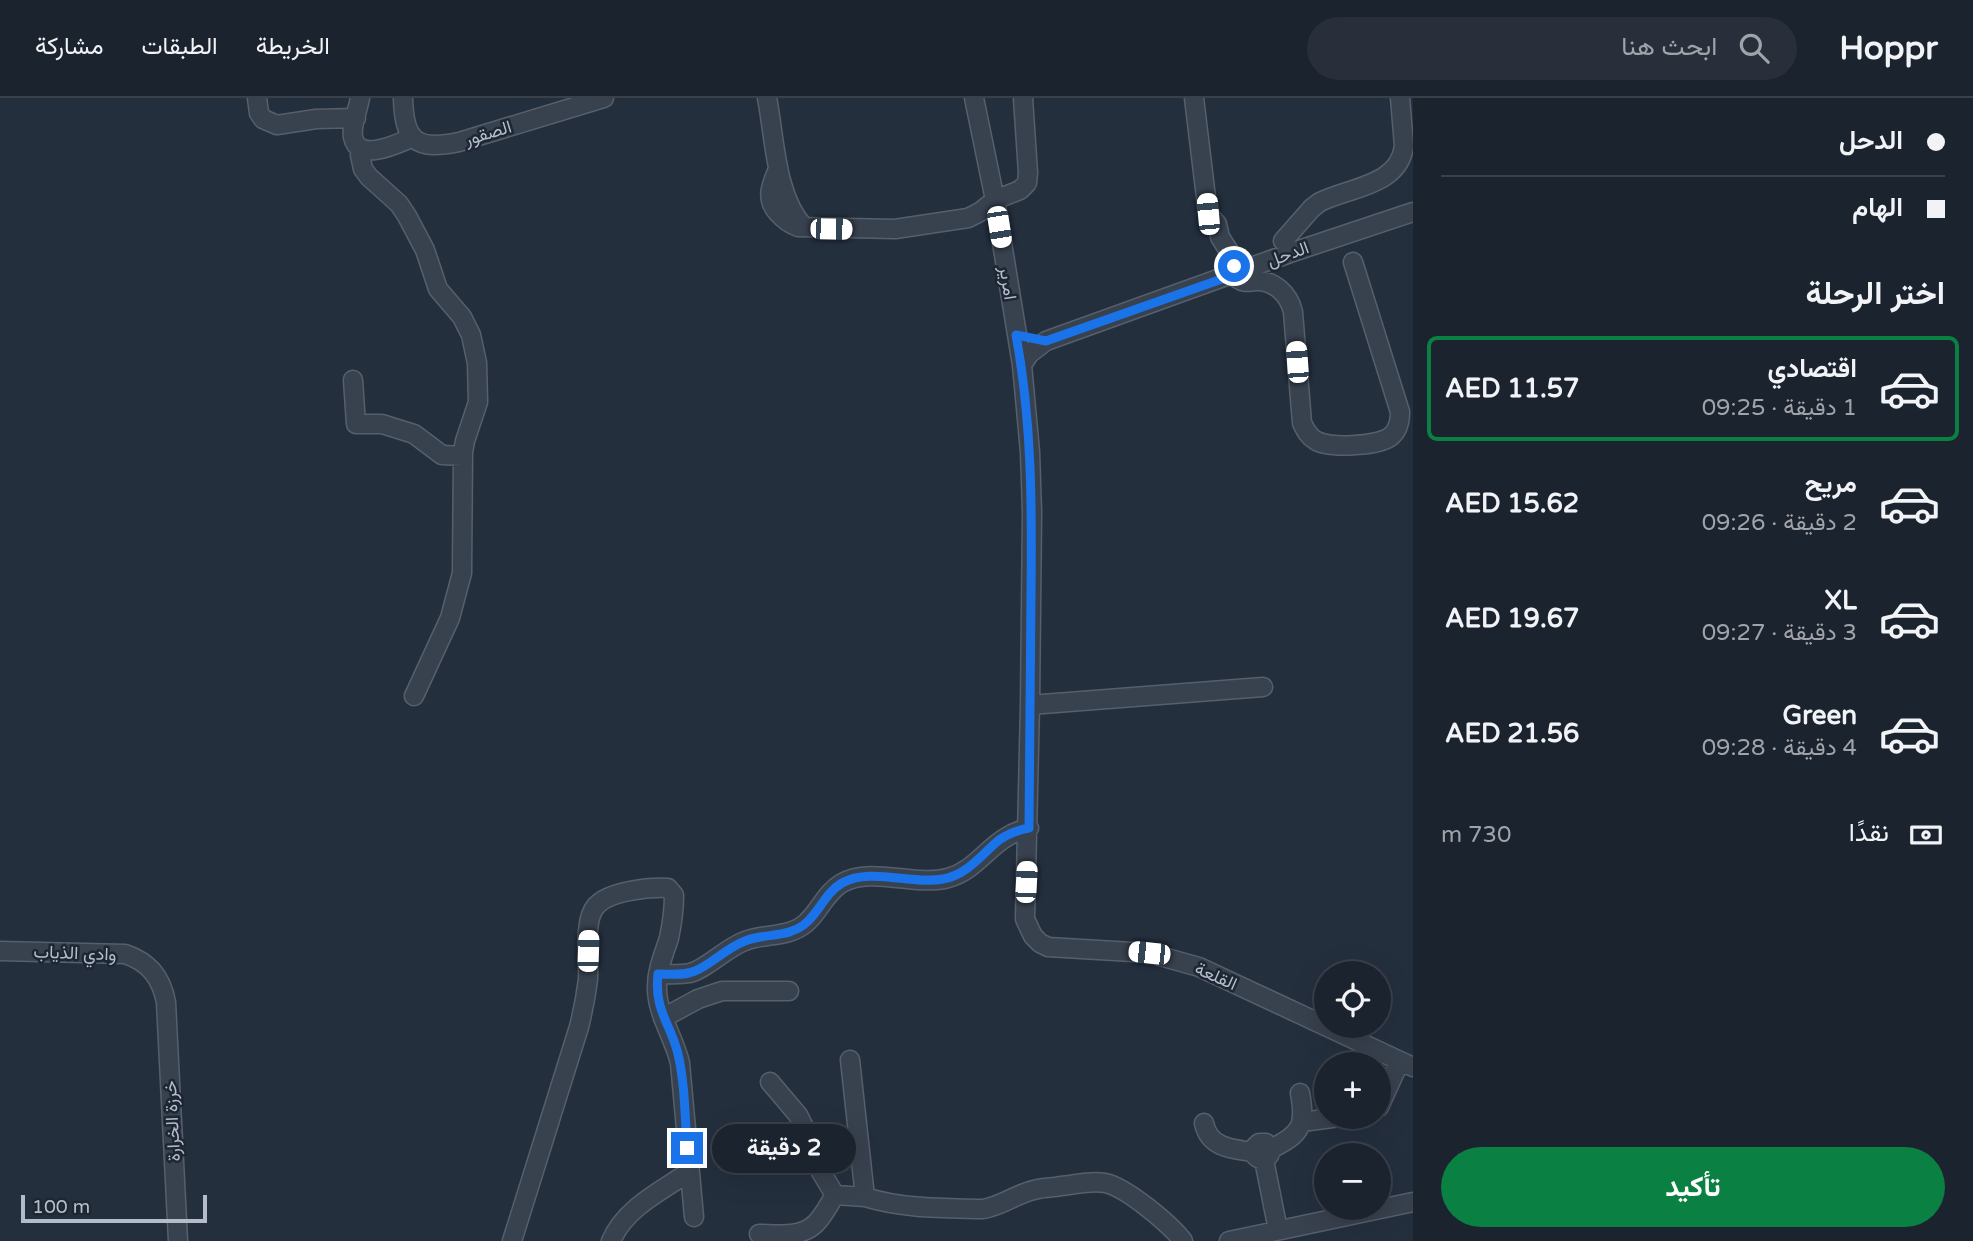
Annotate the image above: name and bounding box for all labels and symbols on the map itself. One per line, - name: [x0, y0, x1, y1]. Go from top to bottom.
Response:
- street label: الصقور: [461, 115, 514, 151]
- car: [1196, 192, 1221, 236]
- car: [986, 205, 1013, 249]
- car: [810, 218, 853, 240]
- street label: الدحل: [1264, 236, 1312, 272]
- route start: [1218, 250, 1250, 282]
- street label: امرير: [994, 264, 1022, 301]
- car: [1286, 340, 1309, 384]
- car: [1015, 860, 1038, 904]
- car: [577, 930, 600, 972]
- car: [1128, 940, 1171, 966]
- street label: وادي الذياب: [33, 941, 117, 969]
- street label: القلعة: [1192, 957, 1240, 995]
- street label: خرزة الخرارة: [159, 1080, 185, 1162]
- callout: 2 دقيقة: [712, 1124, 855, 1172]
- route end: [671, 1132, 703, 1164]
- scale bar: [21, 1192, 206, 1224]

